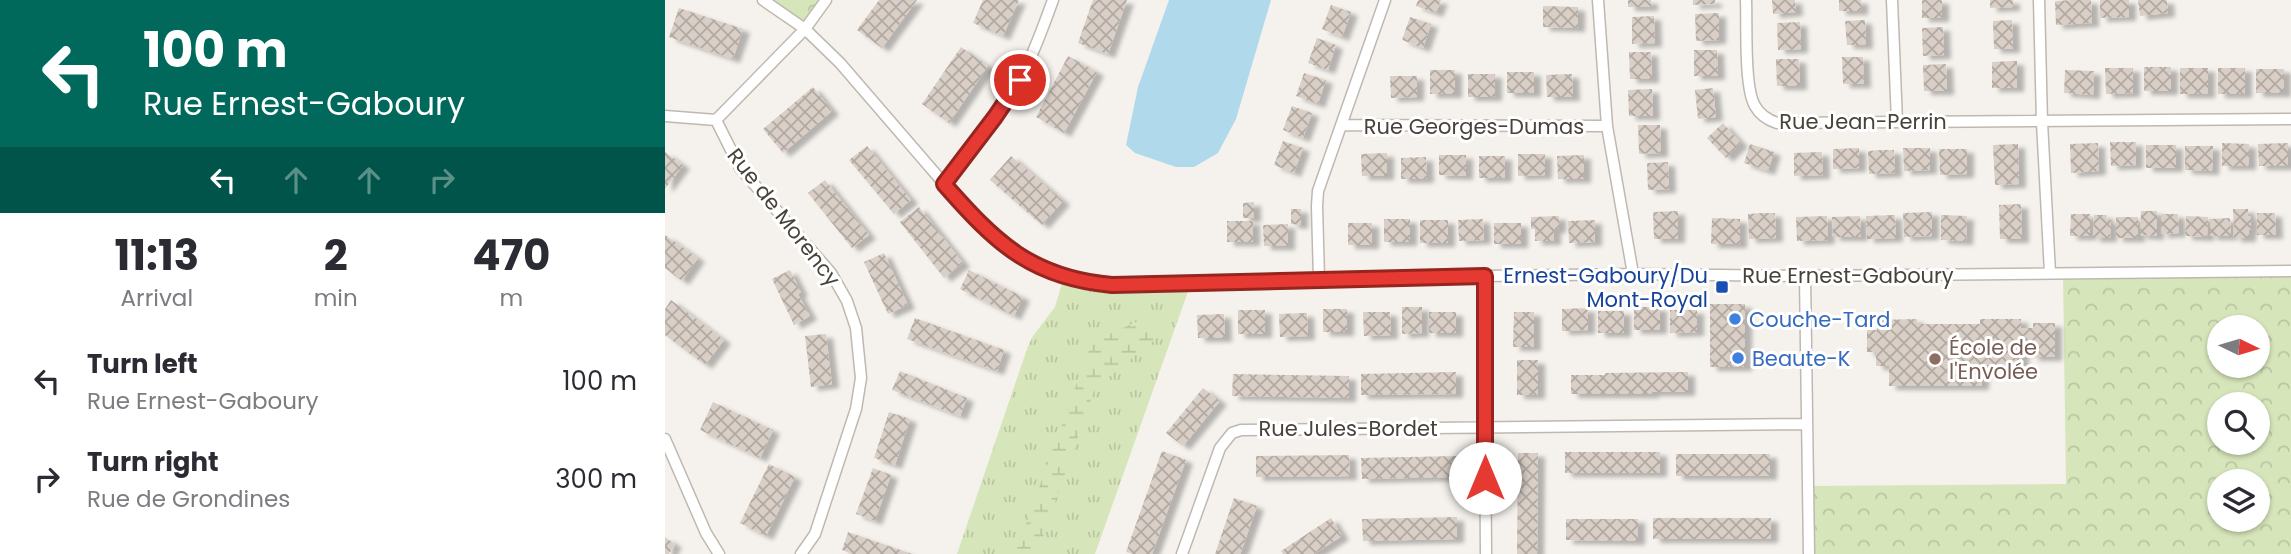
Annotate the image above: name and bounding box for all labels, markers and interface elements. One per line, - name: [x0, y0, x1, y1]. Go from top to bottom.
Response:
- text: 100 m: [143, 16, 288, 84]
- icon: left: [28, 28, 119, 119]
- pin: [990, 50, 1050, 110]
- icon: arrive: [1001, 61, 1039, 99]
- text: Rue Ernest-Gaboury: [143, 81, 465, 126]
- street label: Rue Jean-Perrin: [1779, 107, 1947, 136]
- street label: Rue Georges-Dumas: [1364, 112, 1584, 141]
- street label: Rue de Morency: [721, 142, 847, 292]
- icon: left: [204, 161, 242, 199]
- icon: ahead: [277, 161, 315, 199]
- icon: ahead: [350, 161, 388, 199]
- icon: right: [423, 161, 461, 199]
- text: 11:13: [114, 226, 199, 285]
- text: 2: [324, 226, 348, 285]
- text: 470: [472, 226, 551, 285]
- place label: Ernest-Gaboury/Du Mont-Royal: [1503, 261, 1708, 314]
- street label: Rue Ernest-Gaboury: [1742, 261, 1954, 290]
- marker: Ernest-Gaboury/Du Mont-Royal: [1714, 279, 1730, 295]
- text: Arrival: [121, 282, 193, 314]
- text: min: [314, 282, 358, 314]
- text: m: [500, 282, 523, 314]
- place label: Couche-Tard: [1749, 305, 1890, 334]
- marker: Couche-Tard: [1727, 311, 1743, 327]
- north arrow: [2207, 315, 2270, 378]
- map controls: [2207, 315, 2270, 532]
- place label: École de l'Envolée: [1949, 333, 2038, 386]
- place label: Beaute-K: [1752, 344, 1851, 373]
- text: Turn left: [87, 346, 198, 382]
- marker: Beaute-K: [1730, 350, 1746, 366]
- marker: École de l'Envolée: [1927, 351, 1943, 367]
- icon: left: [28, 362, 66, 400]
- text: 100 m: [562, 363, 637, 399]
- text: Rue Ernest-Gaboury: [87, 385, 318, 417]
- button: search: [2207, 392, 2270, 455]
- street label: Rue Jules-Bordet: [1258, 414, 1438, 443]
- position arrow: [1448, 441, 1522, 515]
- text: Turn right: [87, 444, 219, 480]
- icon: right: [28, 460, 66, 498]
- text: 300 m: [555, 461, 637, 497]
- button: layers: [2207, 469, 2270, 532]
- text: Rue de Grondines: [87, 483, 290, 515]

